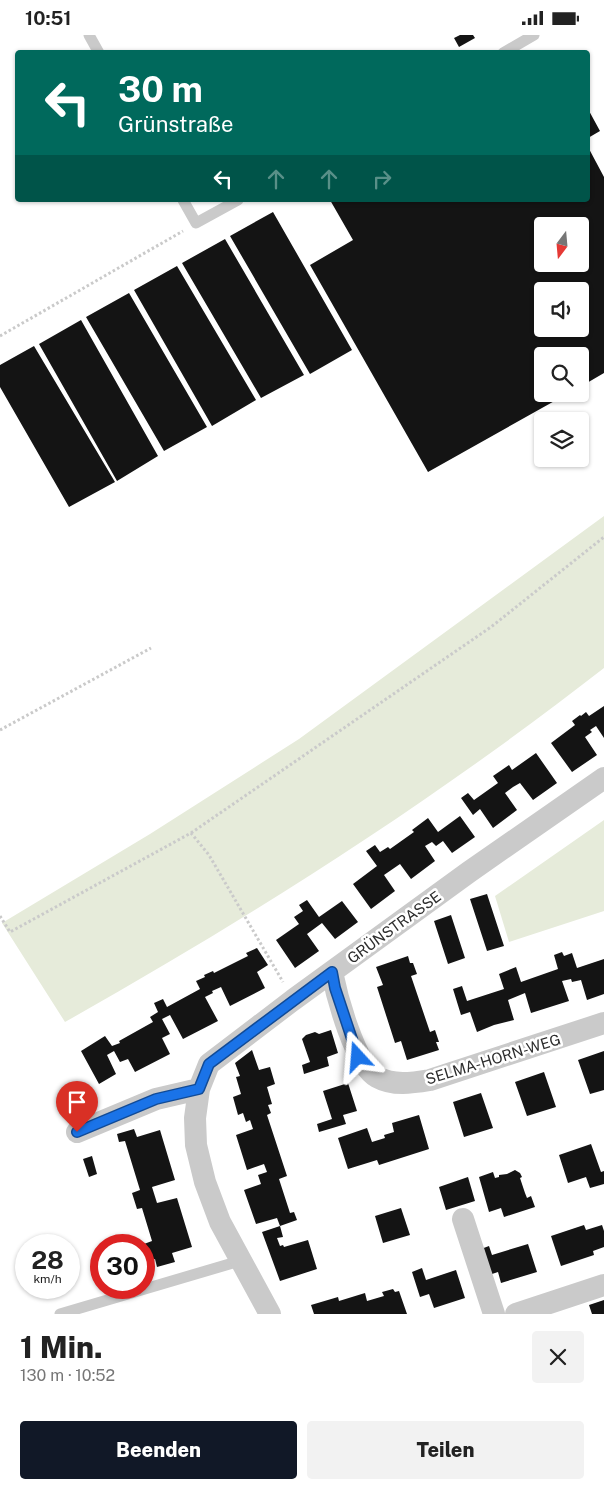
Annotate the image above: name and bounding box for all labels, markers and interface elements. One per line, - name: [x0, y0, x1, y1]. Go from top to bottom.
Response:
- text: 10:51: [25, 7, 71, 29]
- text: 30 m: [118, 69, 203, 110]
- icon: left: [35, 70, 100, 135]
- text: Grünstraße: [118, 111, 233, 137]
- icon: left: [209, 165, 237, 193]
- icon: ahead: [262, 165, 290, 193]
- icon: ahead: [315, 165, 343, 193]
- icon: right: [368, 165, 396, 193]
- north arrow: [534, 217, 589, 273]
- map controls: [534, 217, 589, 467]
- button: sound: [534, 282, 589, 337]
- button: search: [534, 347, 589, 402]
- button: layers: [534, 412, 589, 467]
- street label: GRÜNSTRASSE: [343, 887, 444, 967]
- position arrow: [331, 1030, 383, 1082]
- street label: SELMA-HORN-WEG: [423, 1030, 563, 1088]
- pin: [56, 1081, 98, 1132]
- icon: arrive: [63, 1088, 91, 1116]
- speed limit sign: 30: [90, 1234, 155, 1299]
- text: 28: [31, 1245, 64, 1275]
- text: km/h: [33, 1272, 62, 1286]
- text: 1 Min.: [20, 1329, 103, 1365]
- button: close: [532, 1331, 584, 1383]
- text: 130 m · 10:52: [20, 1366, 115, 1385]
- button: Beenden: [20, 1421, 297, 1479]
- button: Teilen: [307, 1421, 584, 1479]

